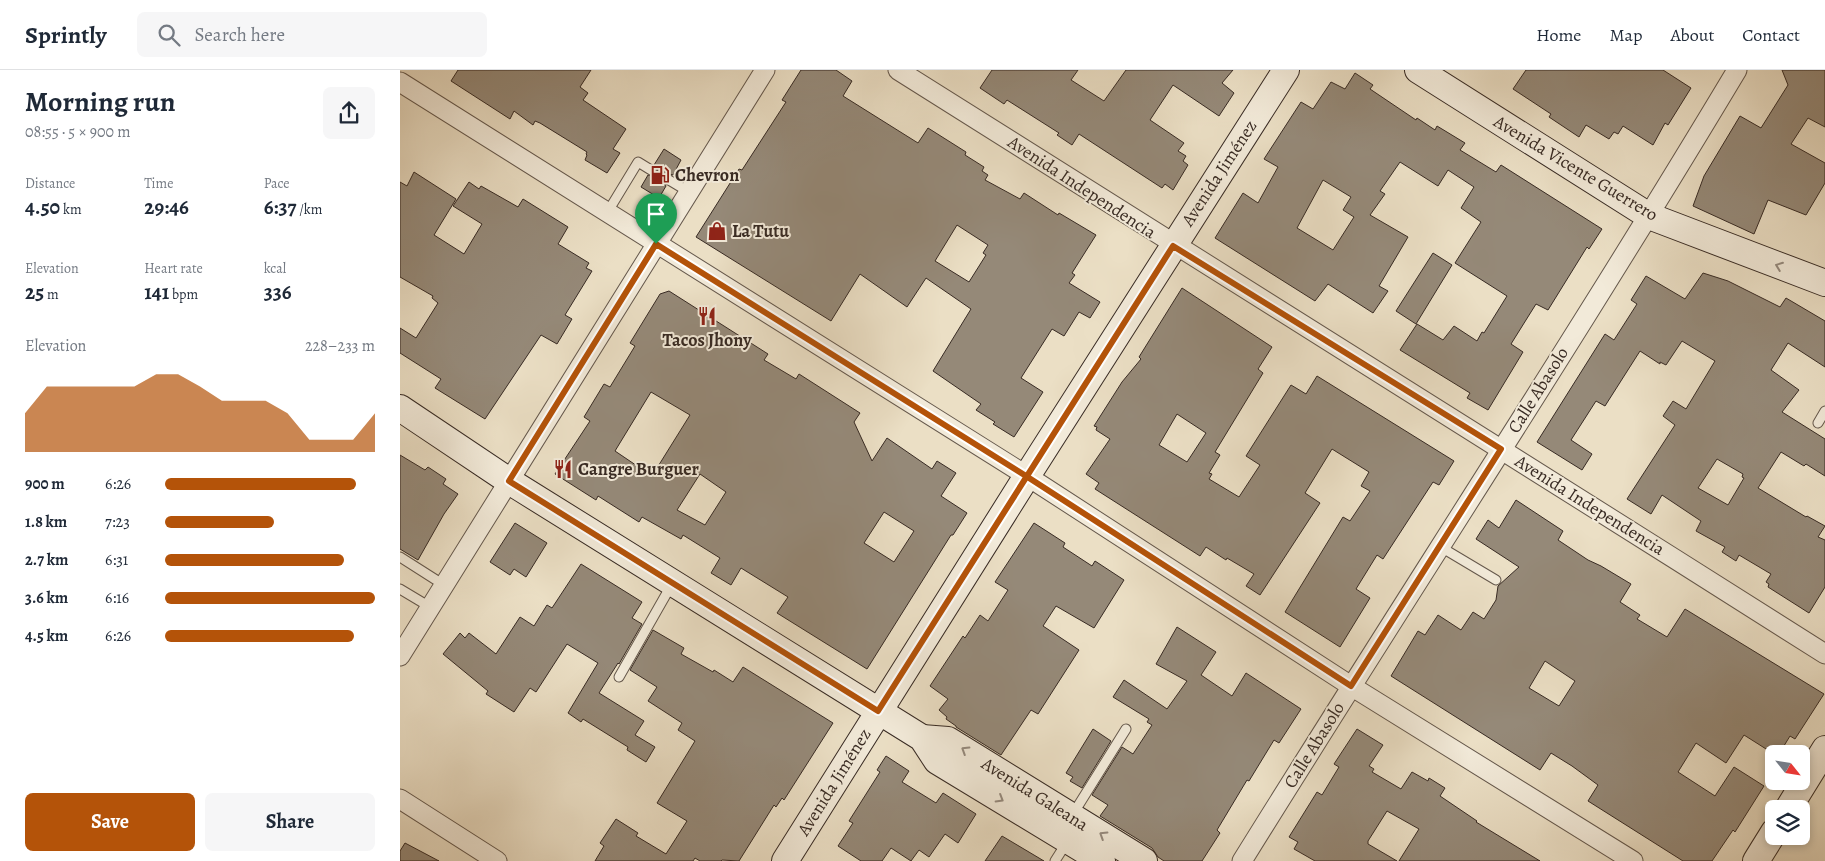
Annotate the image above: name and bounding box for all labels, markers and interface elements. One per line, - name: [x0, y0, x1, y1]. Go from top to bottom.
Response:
- search box: [137, 12, 487, 57]
- text: Sprintly: [25, 19, 107, 51]
- icon: search: [155, 21, 183, 49]
- text: Search here: [195, 22, 285, 48]
- text: Home: [1536, 23, 1581, 47]
- text: Map: [1609, 23, 1642, 47]
- text: About: [1670, 23, 1714, 47]
- text: Contact: [1742, 23, 1800, 47]
- text: Morning run: [25, 83, 175, 121]
- button: share: [323, 87, 375, 139]
- street label: Avenida Vicente Guerrero: [1489, 109, 1663, 227]
- street label: Avenida Jiménez: [1175, 115, 1262, 232]
- text: 08:55 · 5 × 900 m: [25, 121, 131, 143]
- street label: Avenida Independencia: [1002, 129, 1161, 244]
- place label: Chevron: [675, 163, 739, 187]
- fuel station icon: Chevron: [649, 164, 671, 186]
- text: Distance: [25, 174, 75, 193]
- text: Time: [144, 174, 173, 193]
- text: Pace: [264, 174, 290, 193]
- text: 4.50: [25, 193, 60, 221]
- text: 29:46: [144, 193, 189, 221]
- text: 6:37: [264, 193, 296, 221]
- pin: [635, 193, 677, 244]
- text: km: [60, 200, 82, 219]
- text: /km: [296, 200, 322, 219]
- icon: arrive: [642, 200, 670, 228]
- place label: La Tutu: [732, 219, 789, 243]
- shop icon: La Tutu: [706, 220, 728, 242]
- text: Elevation: [25, 259, 79, 278]
- text: Heart rate: [144, 259, 203, 278]
- text: kcal: [264, 259, 286, 278]
- one-way arrow: [1776, 262, 1784, 272]
- text: 25: [25, 278, 44, 306]
- text: 141: [144, 278, 169, 306]
- text: 336: [264, 278, 292, 306]
- text: m: [44, 285, 59, 304]
- text: bpm: [169, 285, 198, 304]
- restaurant icon: Tacos Jhony: [696, 305, 718, 327]
- place label: Tacos Jhony: [662, 328, 752, 352]
- text: Elevation: [25, 335, 86, 357]
- text: 228–233 m: [305, 335, 375, 357]
- street label: Calle Abasolo: [1502, 342, 1574, 438]
- street label: Avenida Independencia: [1510, 449, 1670, 561]
- place label: Cangre Burguer: [578, 457, 700, 481]
- restaurant icon: Cangre Burguer: [552, 458, 574, 480]
- text: 900 m: [25, 473, 65, 495]
- text: 6:26: [105, 473, 131, 495]
- text: 1.8 km: [25, 511, 67, 533]
- text: 7:23: [105, 511, 130, 533]
- text: 2.7 km: [25, 549, 68, 571]
- text: 6:31: [105, 549, 128, 571]
- text: 3.6 km: [25, 587, 68, 609]
- text: 6:16: [105, 587, 129, 609]
- text: 4.5 km: [25, 625, 68, 647]
- text: 6:26: [105, 625, 131, 647]
- street label: Calle Abasolo: [1278, 697, 1350, 793]
- street label: Avenida Jiménez: [791, 724, 877, 841]
- north arrow: [1765, 745, 1810, 790]
- map controls: [1765, 745, 1810, 845]
- one-way arrow: [961, 747, 970, 757]
- street label: Avenida Galeana: [976, 751, 1094, 837]
- button: Save: [25, 793, 195, 851]
- button: Share: [205, 793, 375, 851]
- one-way arrow: [995, 793, 1004, 802]
- button: layers: [1765, 800, 1810, 845]
- one-way arrow: [1099, 832, 1108, 842]

